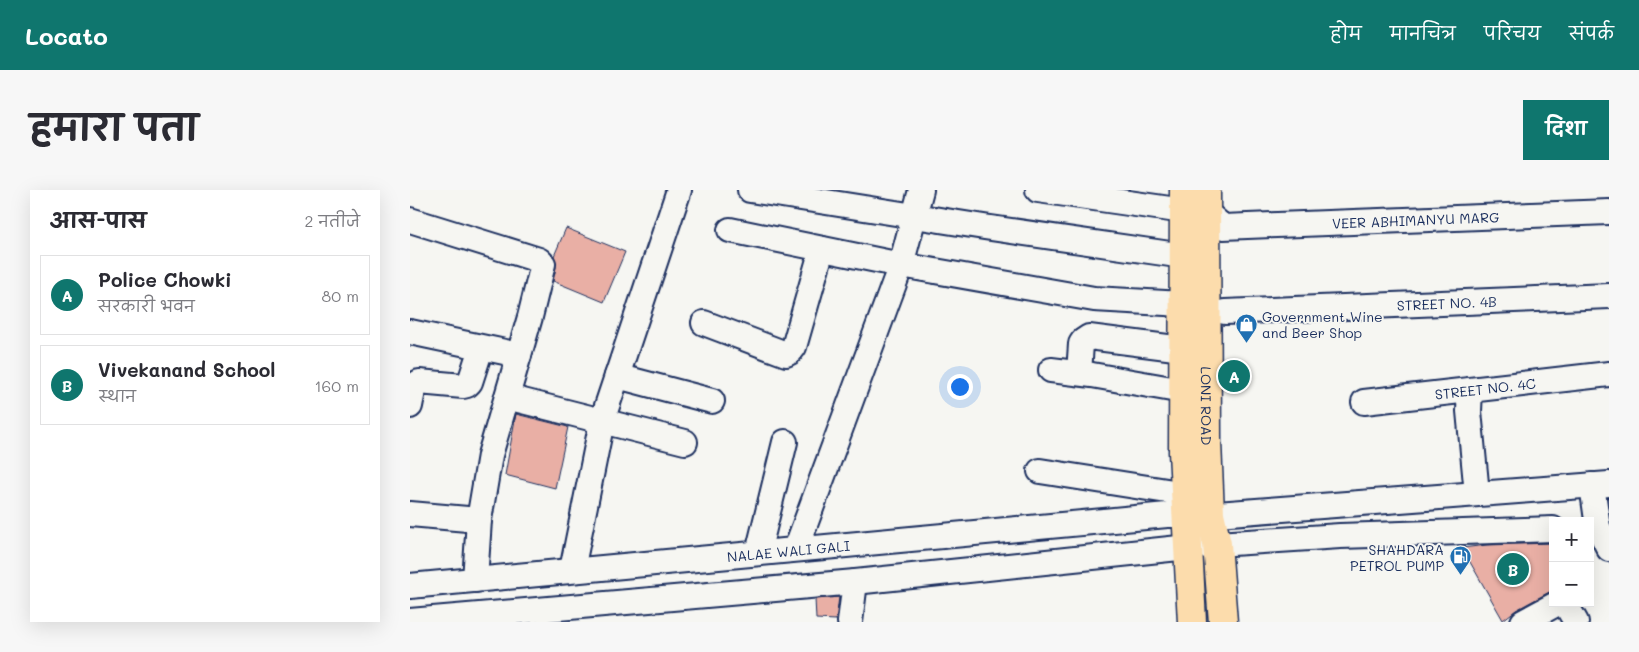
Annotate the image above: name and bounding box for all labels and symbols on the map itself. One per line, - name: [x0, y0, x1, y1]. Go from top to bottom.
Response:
- street label: VEER ABHIMANYU MARG: [1332, 207, 1500, 232]
- street label: STREET NO. 4B: [1396, 291, 1497, 314]
- place label: Government Wine and Beer Shop: [1262, 307, 1383, 342]
- shop icon: Government Wine and Beer Shop: [1234, 312, 1258, 343]
- pin: A: [1218, 357, 1250, 395]
- street label: LONI ROAD: [1197, 367, 1217, 445]
- street label: STREET NO. 4C: [1434, 373, 1537, 403]
- your location: [947, 374, 973, 400]
- street label: NALAE WALI GALI: [726, 535, 851, 566]
- place label: SHAHDARA PETROL PUMP: [1350, 540, 1444, 575]
- fuel station icon: SHAHDARA PETROL PUMP: [1448, 545, 1472, 576]
- pin: B: [1497, 550, 1529, 588]

